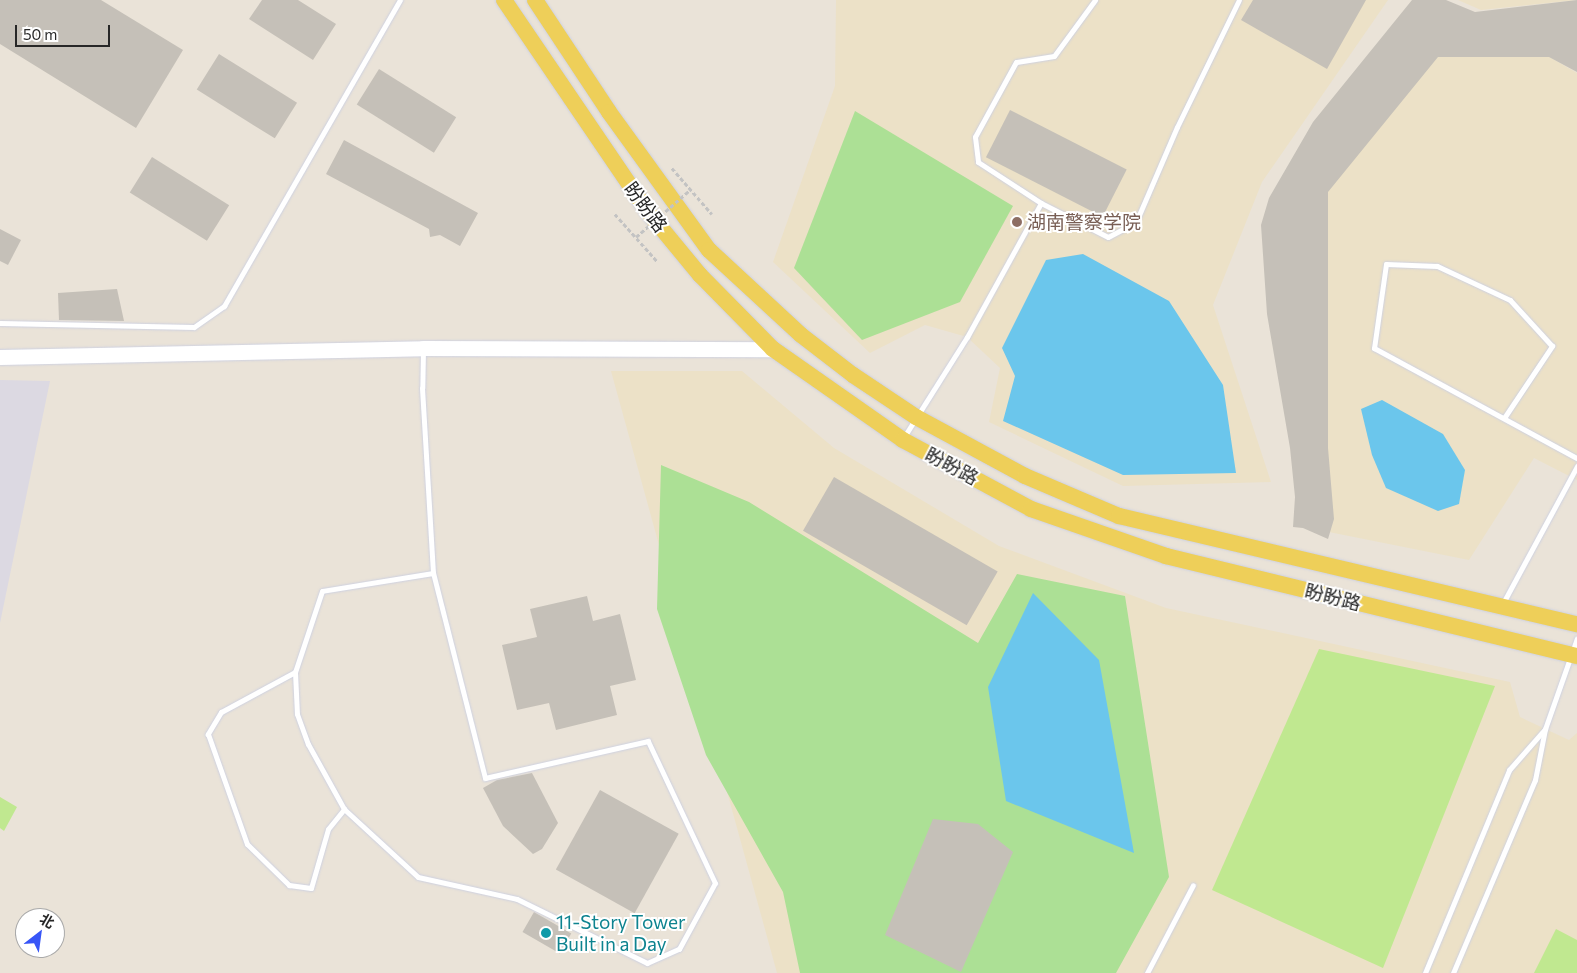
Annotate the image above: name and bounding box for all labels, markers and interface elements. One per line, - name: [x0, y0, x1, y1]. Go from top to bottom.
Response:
- scale bar: [18, 15, 112, 47]
- text: 50 m: [23, 25, 57, 43]
- street label: 盼盼路: [620, 177, 672, 237]
- place label: 湖南警察学院: [1027, 211, 1141, 233]
- marker: 湖南警察学院: [1011, 216, 1023, 228]
- street label: 盼盼路: [921, 443, 983, 489]
- street label: 盼盼路: [1303, 579, 1363, 615]
- north arrow: [15, 908, 65, 958]
- text: 北: [37, 910, 58, 931]
- place label: 11-Story Tower Built in a Day: [556, 911, 686, 955]
- marker: 11-Story Tower Built in a Day: [540, 927, 552, 939]

